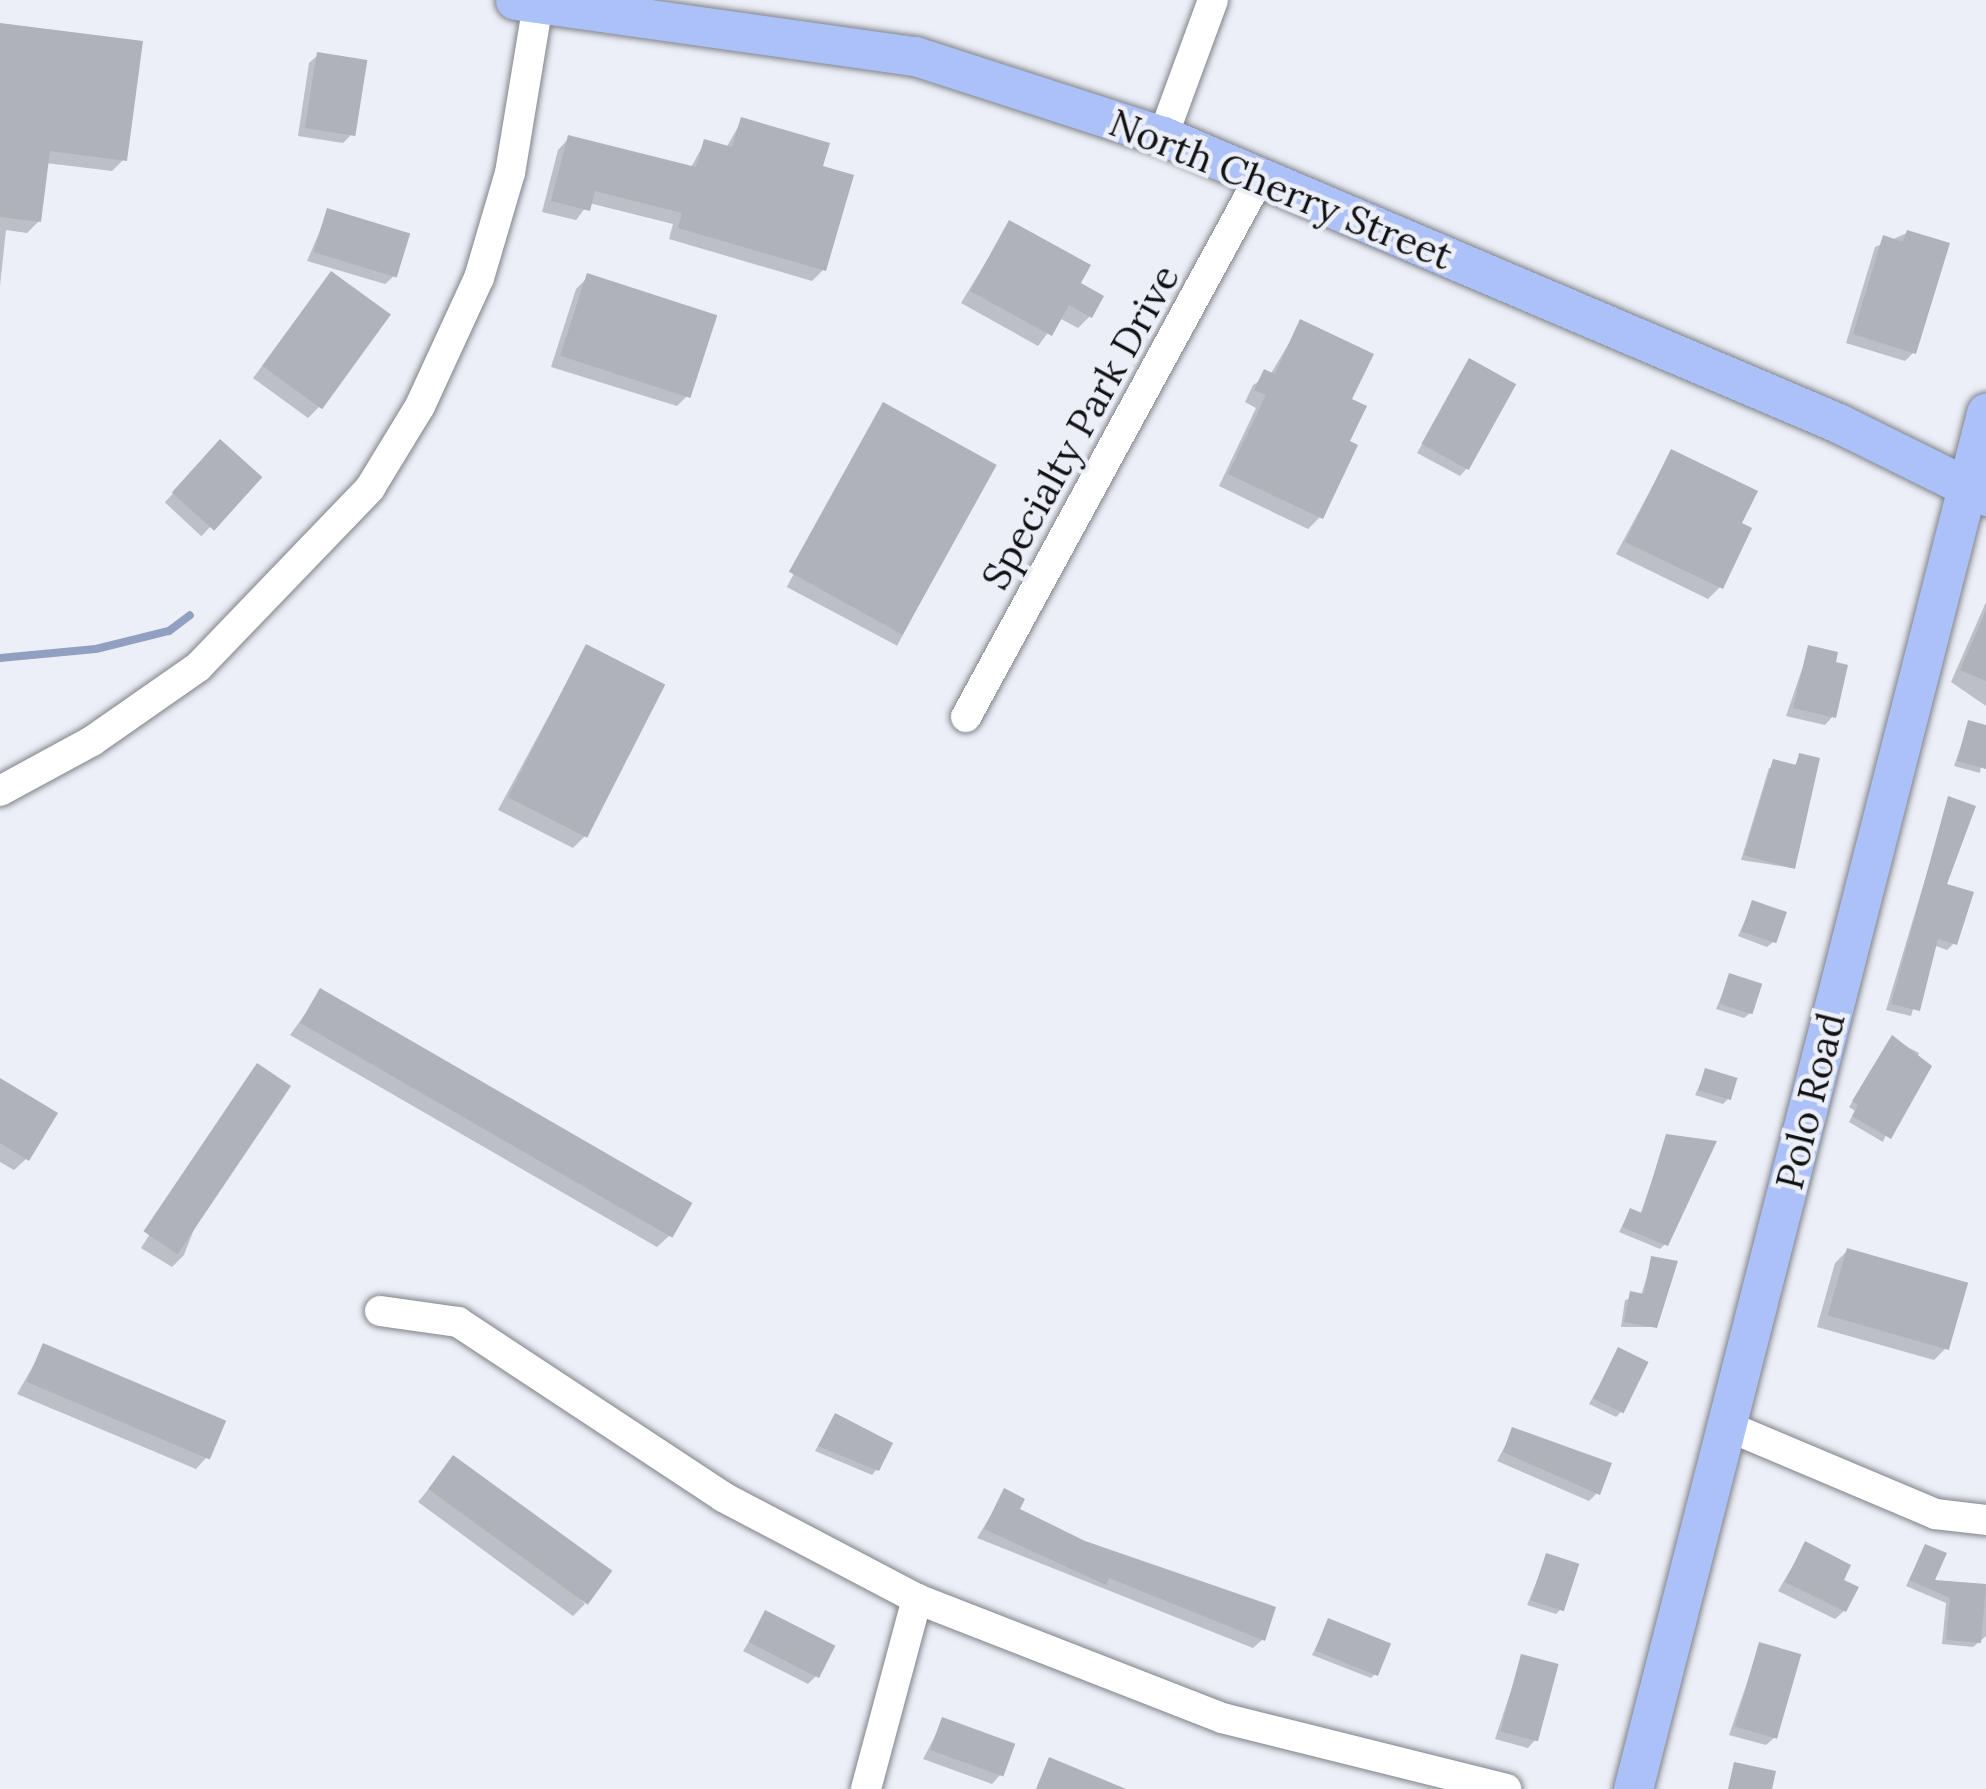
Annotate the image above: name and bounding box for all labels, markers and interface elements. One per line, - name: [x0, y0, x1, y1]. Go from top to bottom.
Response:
- street label: North Cherry Street: [1103, 99, 1459, 279]
- street label: Specialty Park Drive: [971, 257, 1189, 597]
- street label: Polo Road: [1765, 1008, 1855, 1194]

